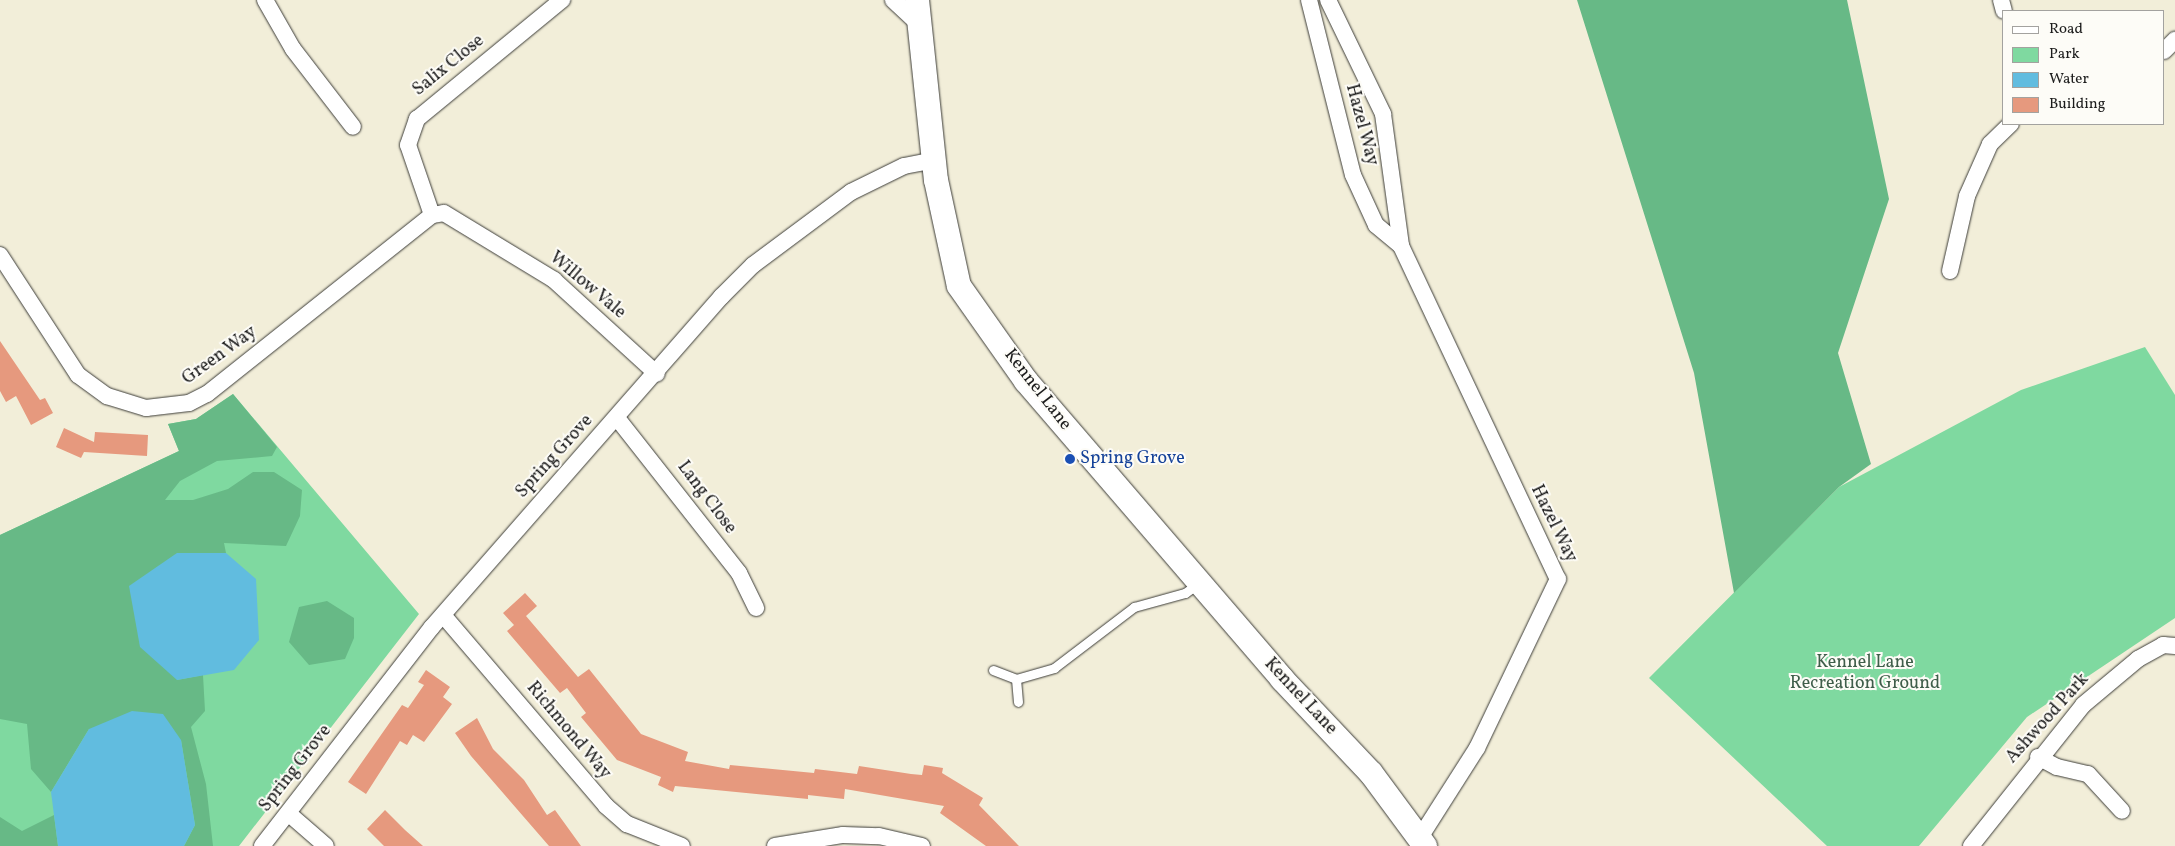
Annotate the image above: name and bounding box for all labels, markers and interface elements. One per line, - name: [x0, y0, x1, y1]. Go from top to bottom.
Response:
- legend: [2002, 10, 2165, 125]
- text: Road: [2049, 19, 2083, 40]
- street label: Salix Close: [409, 31, 489, 101]
- text: Park: [2049, 44, 2080, 65]
- text: Water: [2049, 69, 2089, 90]
- street label: Hazel Way: [1340, 82, 1382, 168]
- text: Building: [2049, 94, 2105, 115]
- street label: Willow Vale: [544, 247, 630, 325]
- street label: Green Way: [178, 322, 262, 390]
- street label: Kennel Lane: [999, 345, 1075, 435]
- street label: Spring Grove: [512, 411, 598, 503]
- place label: Spring Grove: [1080, 448, 1185, 470]
- marker: Spring Grove: [1064, 453, 1076, 465]
- street label: Lang Close: [672, 457, 740, 539]
- street label: Hazel Way: [1525, 482, 1581, 566]
- park label: Kennel Lane Recreation Ground: [1790, 653, 1940, 696]
- street label: Kennel Lane: [1259, 654, 1341, 740]
- street label: Ashwood Park: [2002, 669, 2094, 769]
- street label: Richmond Way: [521, 678, 615, 784]
- street label: Spring Grove: [255, 721, 337, 817]

